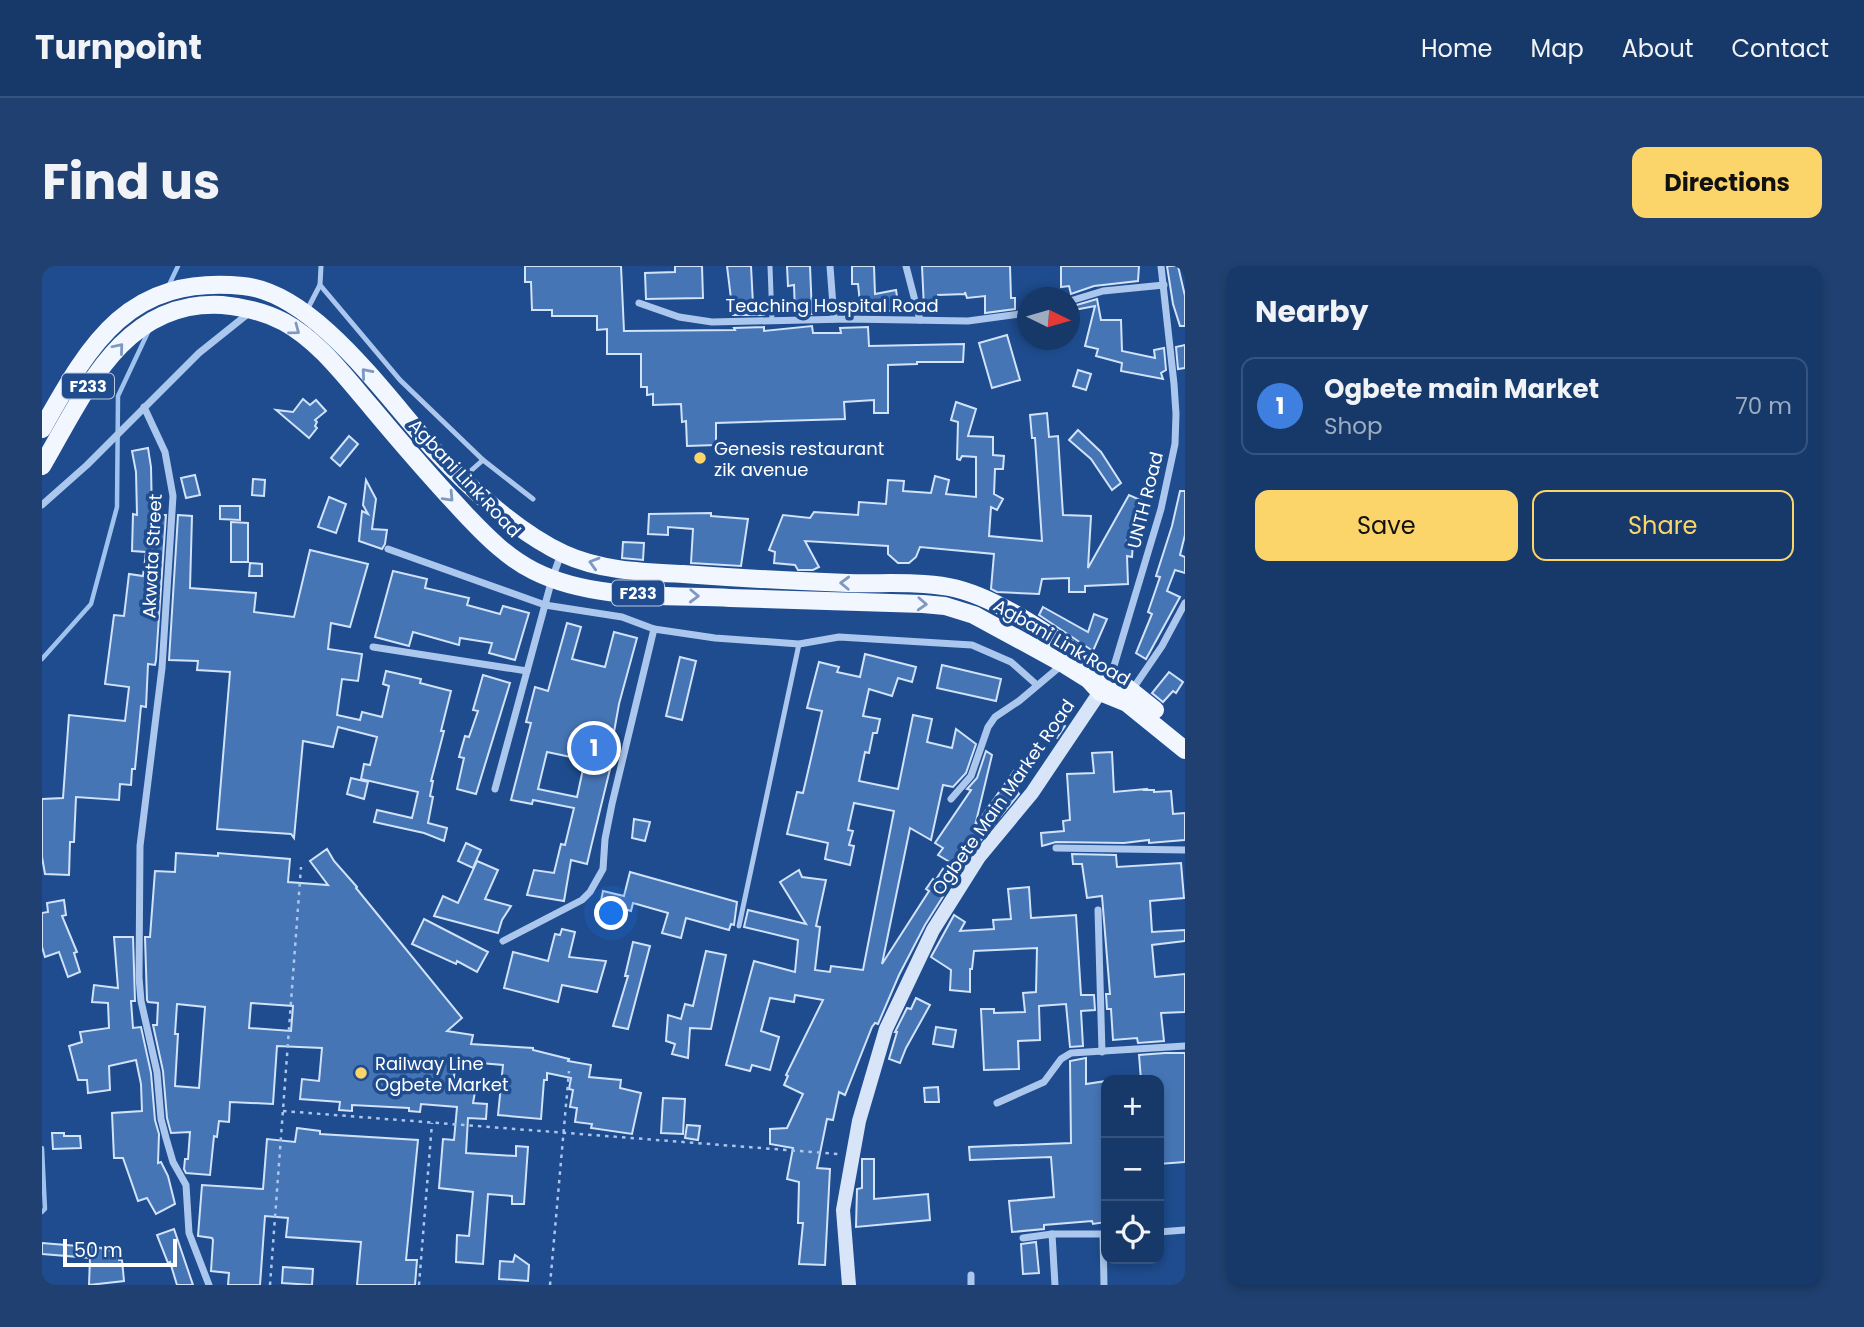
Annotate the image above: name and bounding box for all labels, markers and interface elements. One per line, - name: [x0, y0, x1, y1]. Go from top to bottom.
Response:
- text: Turnpoint: [35, 24, 202, 71]
- text: Home: [1421, 32, 1493, 65]
- text: Map: [1531, 32, 1584, 65]
- text: About: [1622, 32, 1693, 65]
- text: Contact: [1731, 32, 1829, 65]
- button: Directions: [1632, 147, 1822, 218]
- text: Find us: [42, 148, 220, 216]
- north arrow: [1017, 287, 1080, 350]
- text: Nearby: [1255, 290, 1369, 333]
- street label: Teaching Hospital Road: [725, 293, 939, 318]
- one-way arrow: [287, 322, 300, 335]
- one-way arrow: [111, 343, 123, 356]
- one-way arrow: [362, 369, 374, 382]
- text: Ogbete main Market: [1324, 371, 1599, 407]
- road number: F233: [62, 374, 114, 398]
- text: 1: [1276, 390, 1284, 422]
- text: 70 m: [1735, 390, 1792, 422]
- text: Shop: [1324, 410, 1383, 442]
- street label: Agbani Link Road: [403, 413, 527, 543]
- place label: Genesis restaurant zik avenue: [714, 436, 884, 482]
- street label: UNTH Road: [1121, 449, 1169, 551]
- marker: Genesis restaurant zik avenue: [692, 450, 708, 466]
- one-way arrow: [441, 489, 454, 502]
- button: Save: [1255, 490, 1518, 561]
- button: Share: [1532, 490, 1794, 561]
- street label: Akwata Street: [136, 493, 168, 619]
- one-way arrow: [588, 557, 600, 572]
- one-way arrow: [839, 575, 849, 591]
- road number: F233: [612, 580, 664, 606]
- one-way arrow: [689, 589, 700, 604]
- street label: Agbani Link Road: [989, 593, 1135, 691]
- one-way arrow: [916, 597, 927, 612]
- street label: Ogbete Main Market Road: [926, 694, 1080, 900]
- pin: 1: [571, 722, 617, 774]
- your location: [594, 896, 628, 930]
- place label: Railway Line Ogbete Market: [375, 1051, 509, 1097]
- marker: Railway Line Ogbete Market: [353, 1065, 369, 1081]
- map controls: [1101, 1075, 1164, 1264]
- button: +: [1101, 1075, 1164, 1138]
- button: −: [1101, 1138, 1164, 1201]
- button: locate: [1101, 1201, 1164, 1264]
- scale bar: [63, 1236, 177, 1268]
- text: 50 m: [74, 1237, 123, 1264]

